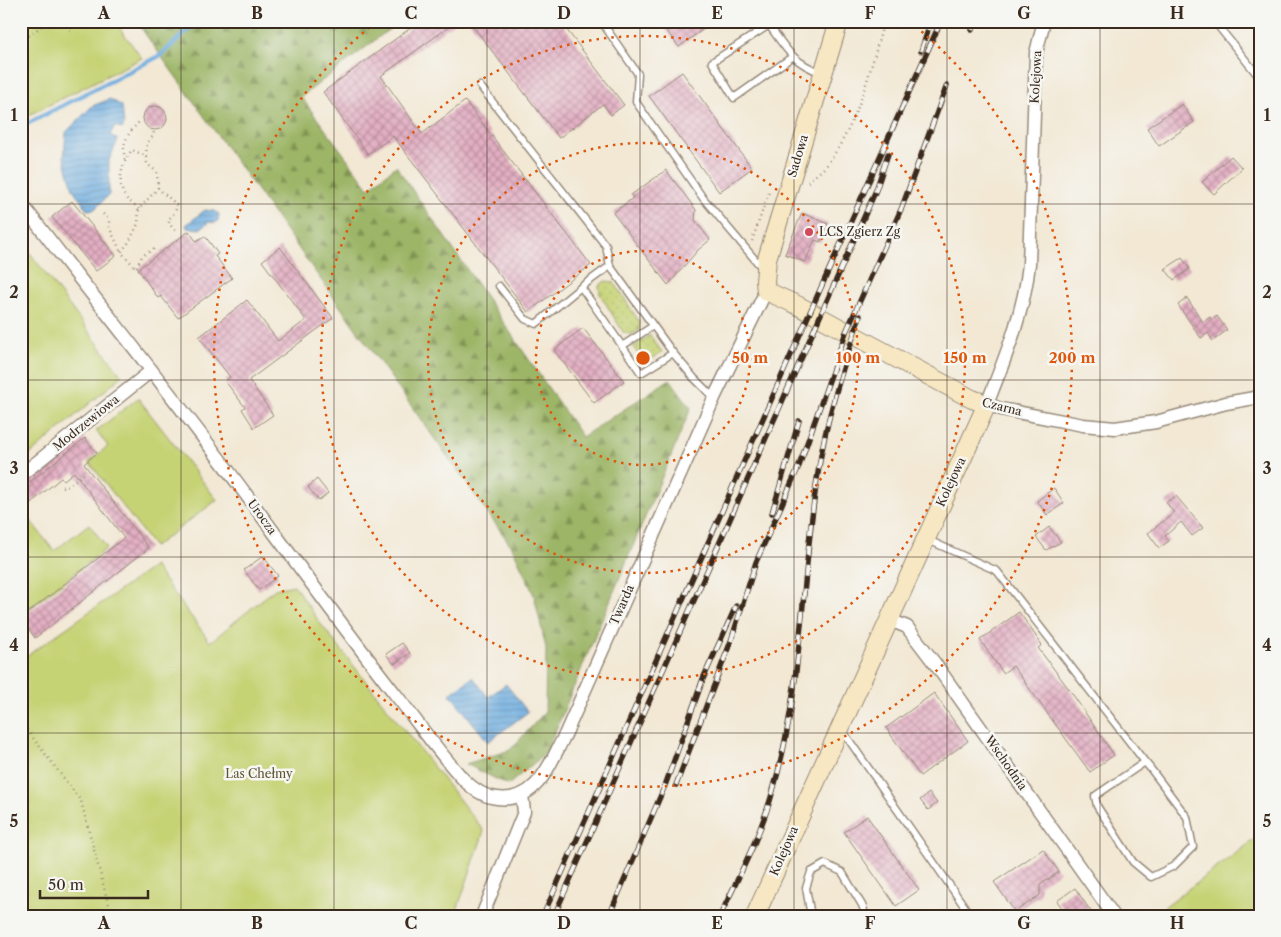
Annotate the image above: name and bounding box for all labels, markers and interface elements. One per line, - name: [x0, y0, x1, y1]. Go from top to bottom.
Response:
- text: A: [97, 3, 111, 23]
- text: B: [251, 3, 263, 23]
- text: C: [405, 3, 417, 23]
- text: D: [557, 3, 571, 23]
- text: E: [711, 3, 723, 23]
- text: F: [865, 3, 876, 23]
- text: G: [1017, 3, 1031, 23]
- text: H: [1170, 3, 1184, 23]
- street label: Kolejowa: [1027, 50, 1044, 104]
- text: 1: [10, 105, 18, 125]
- text: 1: [1263, 105, 1271, 125]
- street label: Sadowa: [784, 132, 811, 179]
- place label: LCS Zgierz Zg: [819, 224, 901, 239]
- marker: LCS Zgierz Zg: [803, 226, 815, 238]
- text: 2: [9, 282, 19, 302]
- text: 2: [1262, 282, 1272, 302]
- text: 50 m: [732, 348, 768, 367]
- text: 100 m: [836, 348, 880, 367]
- text: 150 m: [943, 348, 987, 367]
- text: 200 m: [1049, 348, 1095, 367]
- centre of rings: [634, 349, 652, 367]
- street label: Modrzewiowa: [50, 391, 122, 454]
- street label: Czarna: [981, 394, 1024, 419]
- street label: Kolejowa: [933, 454, 969, 509]
- text: 3: [9, 458, 19, 478]
- text: 3: [1262, 458, 1272, 478]
- street label: Urocza: [245, 496, 281, 538]
- street label: Twarda: [606, 582, 637, 627]
- text: 4: [9, 635, 19, 655]
- text: 4: [1262, 635, 1272, 655]
- street label: Wschodnia: [982, 732, 1031, 794]
- park label: Las Chełmy: [225, 766, 293, 781]
- text: 5: [10, 811, 19, 831]
- text: 5: [1263, 811, 1272, 831]
- street label: Kolejowa: [766, 823, 801, 878]
- scale bar: [40, 867, 148, 899]
- text: 50 m: [48, 875, 84, 894]
- text: A: [97, 913, 111, 933]
- text: B: [251, 913, 263, 933]
- text: C: [405, 913, 417, 933]
- text: D: [557, 913, 571, 933]
- text: E: [711, 913, 723, 933]
- text: F: [865, 913, 876, 933]
- text: G: [1017, 913, 1031, 933]
- text: H: [1170, 913, 1184, 933]

